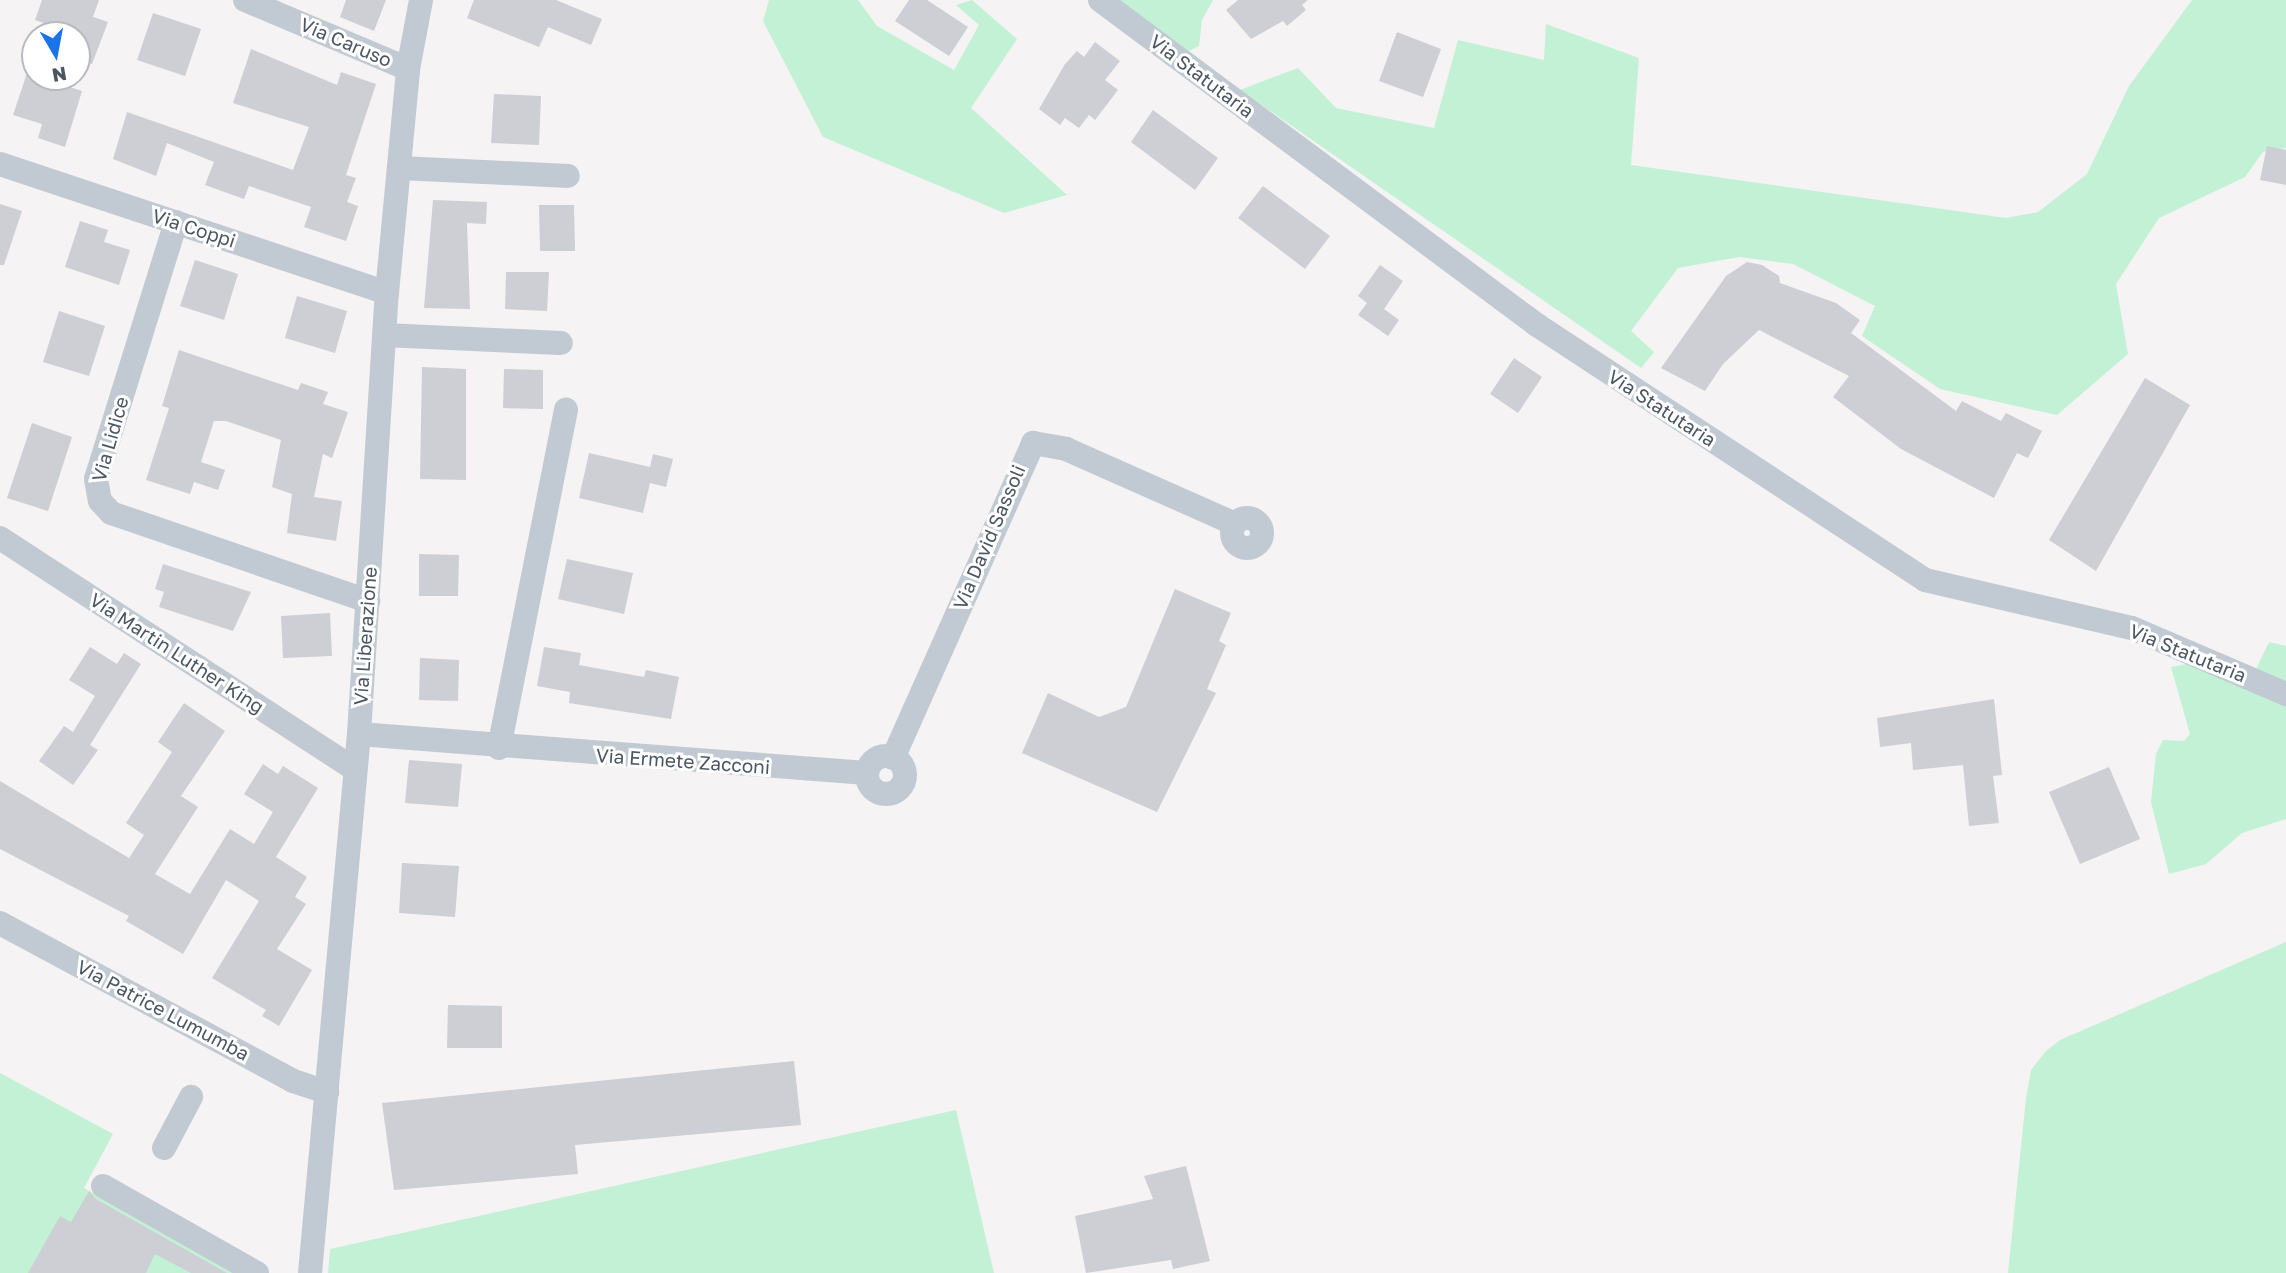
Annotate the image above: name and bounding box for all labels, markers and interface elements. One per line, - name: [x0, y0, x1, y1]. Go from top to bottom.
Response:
- street label: Via Caruso: [297, 12, 395, 72]
- north arrow: [21, 21, 91, 91]
- street label: Via Statutaria: [1146, 30, 1258, 122]
- text: N: [50, 63, 69, 88]
- street label: Via Coppi: [150, 204, 238, 252]
- street label: Via Statutaria: [1604, 365, 1720, 451]
- street label: Via Lidice: [87, 394, 133, 484]
- street label: Via David Sassoli: [948, 461, 1030, 613]
- street label: Via Liberazione: [349, 566, 381, 706]
- street label: Via Martin Luther King: [86, 588, 268, 718]
- street label: Via Statutaria: [2126, 619, 2250, 687]
- street label: Via Ermete Zacconi: [595, 744, 771, 778]
- street label: Via Patrice Lumumba: [73, 955, 253, 1065]

